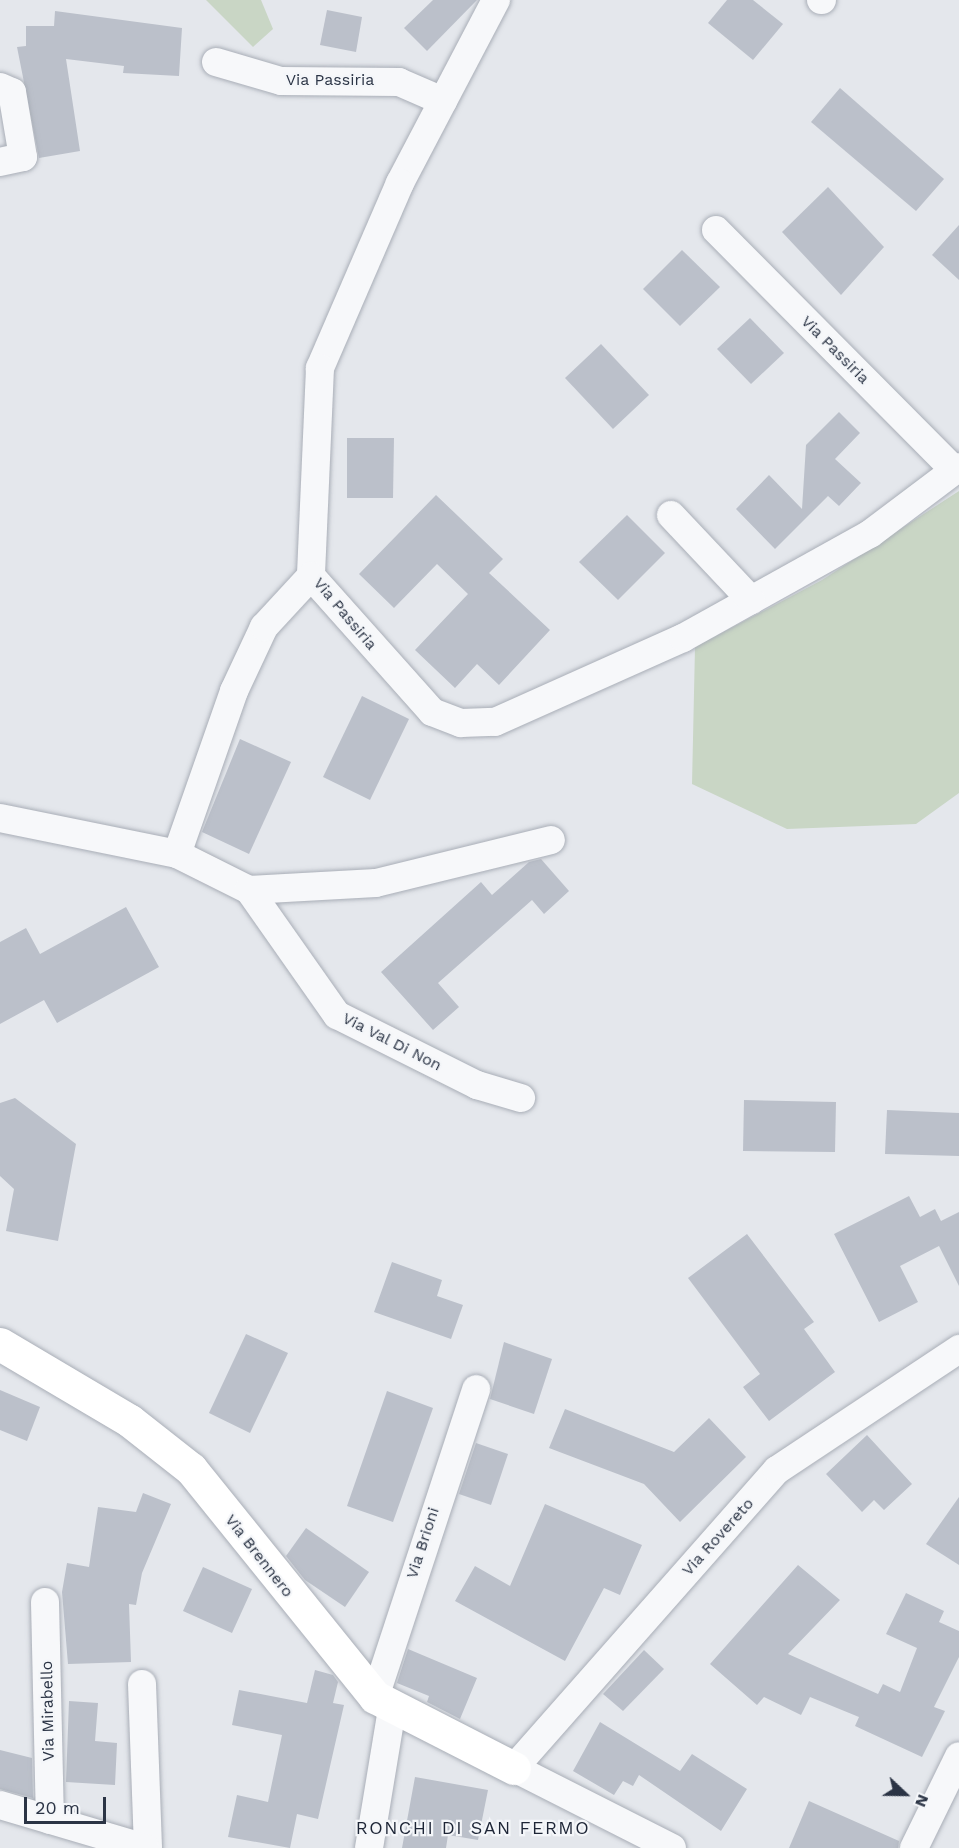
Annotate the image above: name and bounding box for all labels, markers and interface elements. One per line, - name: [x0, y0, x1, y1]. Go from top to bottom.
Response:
- street label: Via Passiria: [286, 70, 374, 90]
- street label: Via Passiria: [797, 312, 873, 388]
- street label: Via Passiria: [309, 574, 381, 654]
- street label: Via Val Di Non: [339, 1008, 445, 1076]
- street label: Via Rovereto: [678, 1494, 758, 1580]
- street label: Via Brioni: [402, 1505, 444, 1581]
- street label: Via Brennero: [221, 1511, 297, 1601]
- street label: Via Mirabello: [38, 1660, 58, 1762]
- north arrow: [875, 1764, 935, 1824]
- scale bar: [27, 1785, 110, 1823]
- text: N: [911, 1792, 933, 1810]
- text: 20 m: [35, 1797, 80, 1818]
- district label: RONCHI DI SAN FERMO: [356, 1817, 590, 1839]

